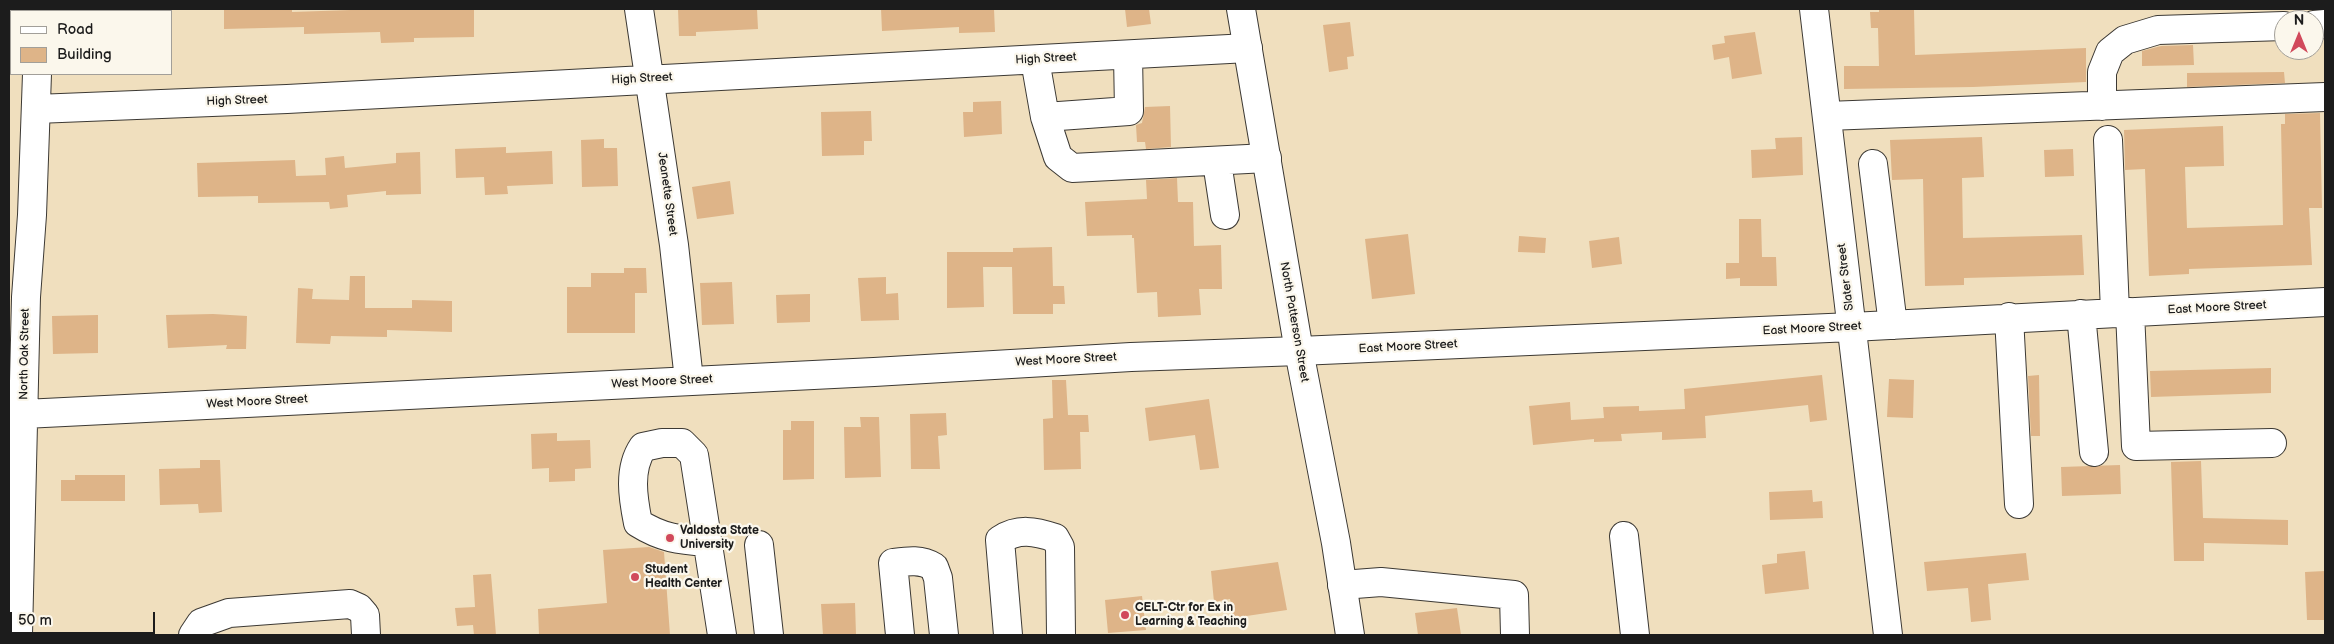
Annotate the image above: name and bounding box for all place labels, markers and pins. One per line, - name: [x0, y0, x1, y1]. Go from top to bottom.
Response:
- place label: Valdosta State University: [680, 524, 759, 552]
- marker: Valdosta State University: [664, 532, 676, 544]
- place label: Student Health Center: [645, 563, 722, 591]
- marker: Student Health Center: [629, 571, 641, 583]
- place label: CELT-Ctr for Ex in Learning & Teaching: [1135, 601, 1247, 629]
- marker: CELT-Ctr for Ex in Learning & Teaching: [1119, 609, 1131, 621]

